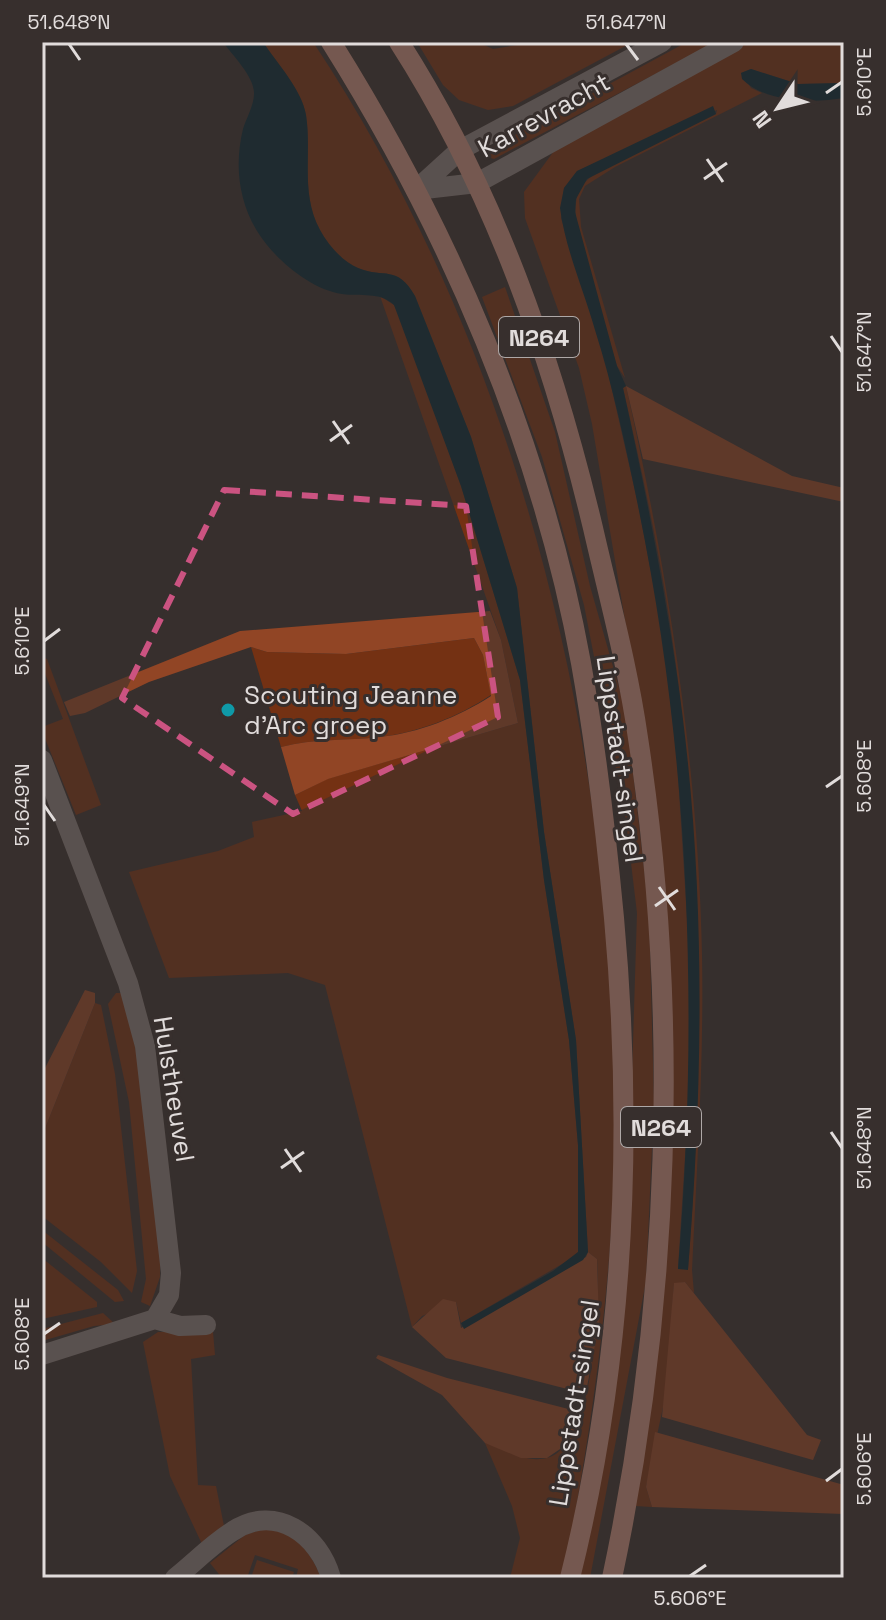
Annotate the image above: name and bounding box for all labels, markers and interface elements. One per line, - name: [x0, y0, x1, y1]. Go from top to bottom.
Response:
- text: 51.648°N: [27, 9, 111, 35]
- text: 51.647°N: [585, 9, 667, 35]
- text: 5.610°E: [851, 47, 877, 117]
- street label: Karrevracht: [472, 65, 616, 165]
- north arrow: [738, 68, 818, 148]
- text: N: [746, 105, 777, 134]
- text: 51.647°N: [851, 311, 877, 393]
- road number: N264: [499, 317, 579, 357]
- text: 5.610°E: [9, 606, 35, 676]
- street label: Lippstadt-singel: [589, 653, 651, 865]
- place label: Scouting Jeanne d'Arc groep: [244, 678, 457, 742]
- marker: Scouting Jeanne d'Arc groep: [219, 701, 237, 719]
- text: 5.608°E: [851, 739, 877, 813]
- text: 51.649°N: [9, 764, 35, 846]
- street label: Hulstheuvel: [146, 1014, 202, 1164]
- text: 51.648°N: [851, 1106, 877, 1190]
- road number: N264: [621, 1107, 701, 1147]
- text: 5.608°E: [9, 1297, 35, 1371]
- street label: Lippstadt-singel: [541, 1297, 607, 1509]
- text: 5.606°E: [851, 1432, 877, 1506]
- text: 5.606°E: [653, 1585, 727, 1611]

